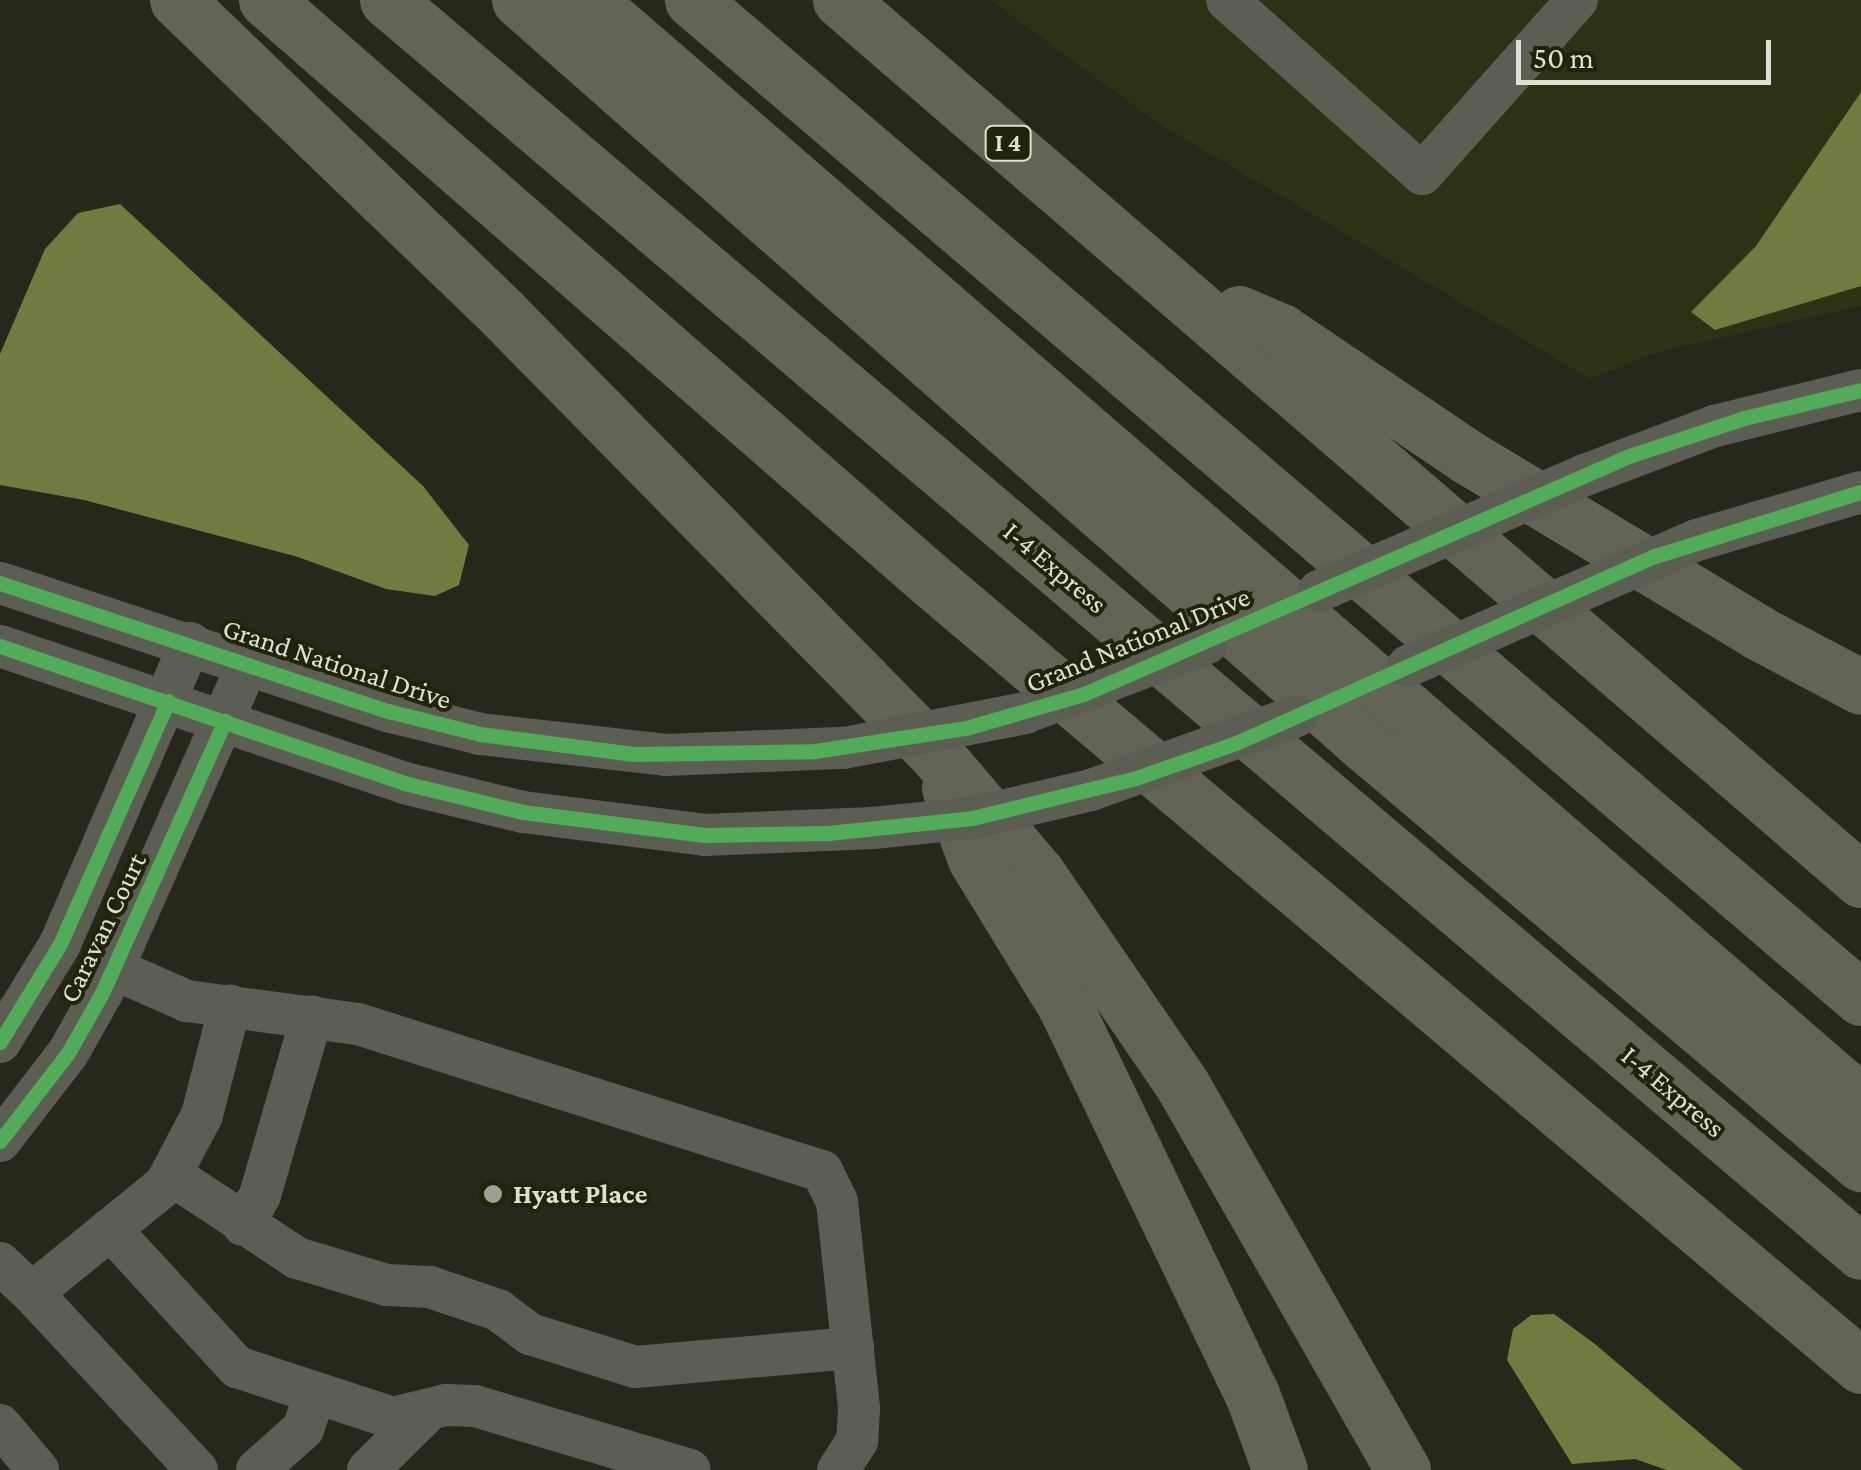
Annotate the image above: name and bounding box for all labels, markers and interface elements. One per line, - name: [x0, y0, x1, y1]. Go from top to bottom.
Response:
- scale bar: [1521, 20, 1776, 82]
- text: 50 m: [1533, 41, 1594, 74]
- road number: I 4: [983, 123, 1033, 163]
- street label: I-4 Express: [996, 515, 1114, 621]
- street label: Grand National Drive: [1021, 580, 1255, 700]
- street label: Grand National Drive: [218, 611, 456, 717]
- street label: Caravan Court: [52, 848, 154, 1008]
- street label: I-4 Express: [1614, 1039, 1732, 1145]
- place label: Hyatt Place: [513, 1177, 647, 1211]
- marker: Hyatt Place: [482, 1183, 504, 1205]

